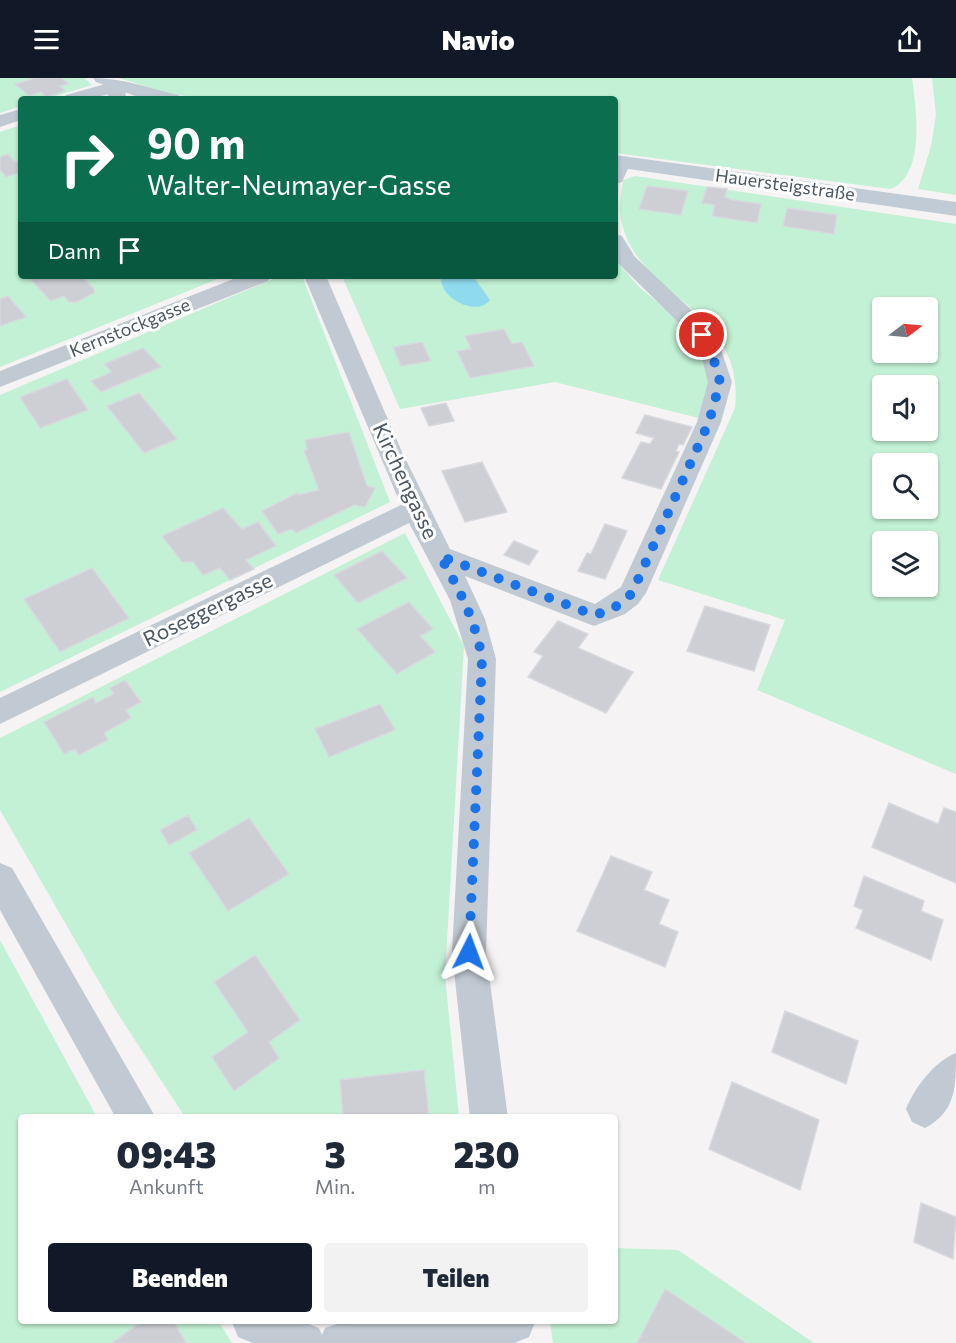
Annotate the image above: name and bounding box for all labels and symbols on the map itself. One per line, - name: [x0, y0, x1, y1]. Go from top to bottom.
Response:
- street label: Hauersteigstraße: [714, 163, 856, 205]
- street label: Kernstockgasse: [66, 293, 193, 361]
- north arrow: [872, 297, 938, 363]
- pin: [676, 309, 727, 360]
- street label: Kirchengasse: [369, 418, 444, 542]
- street label: Roseggergasse: [139, 567, 276, 651]
- position arrow: [437, 920, 501, 984]

